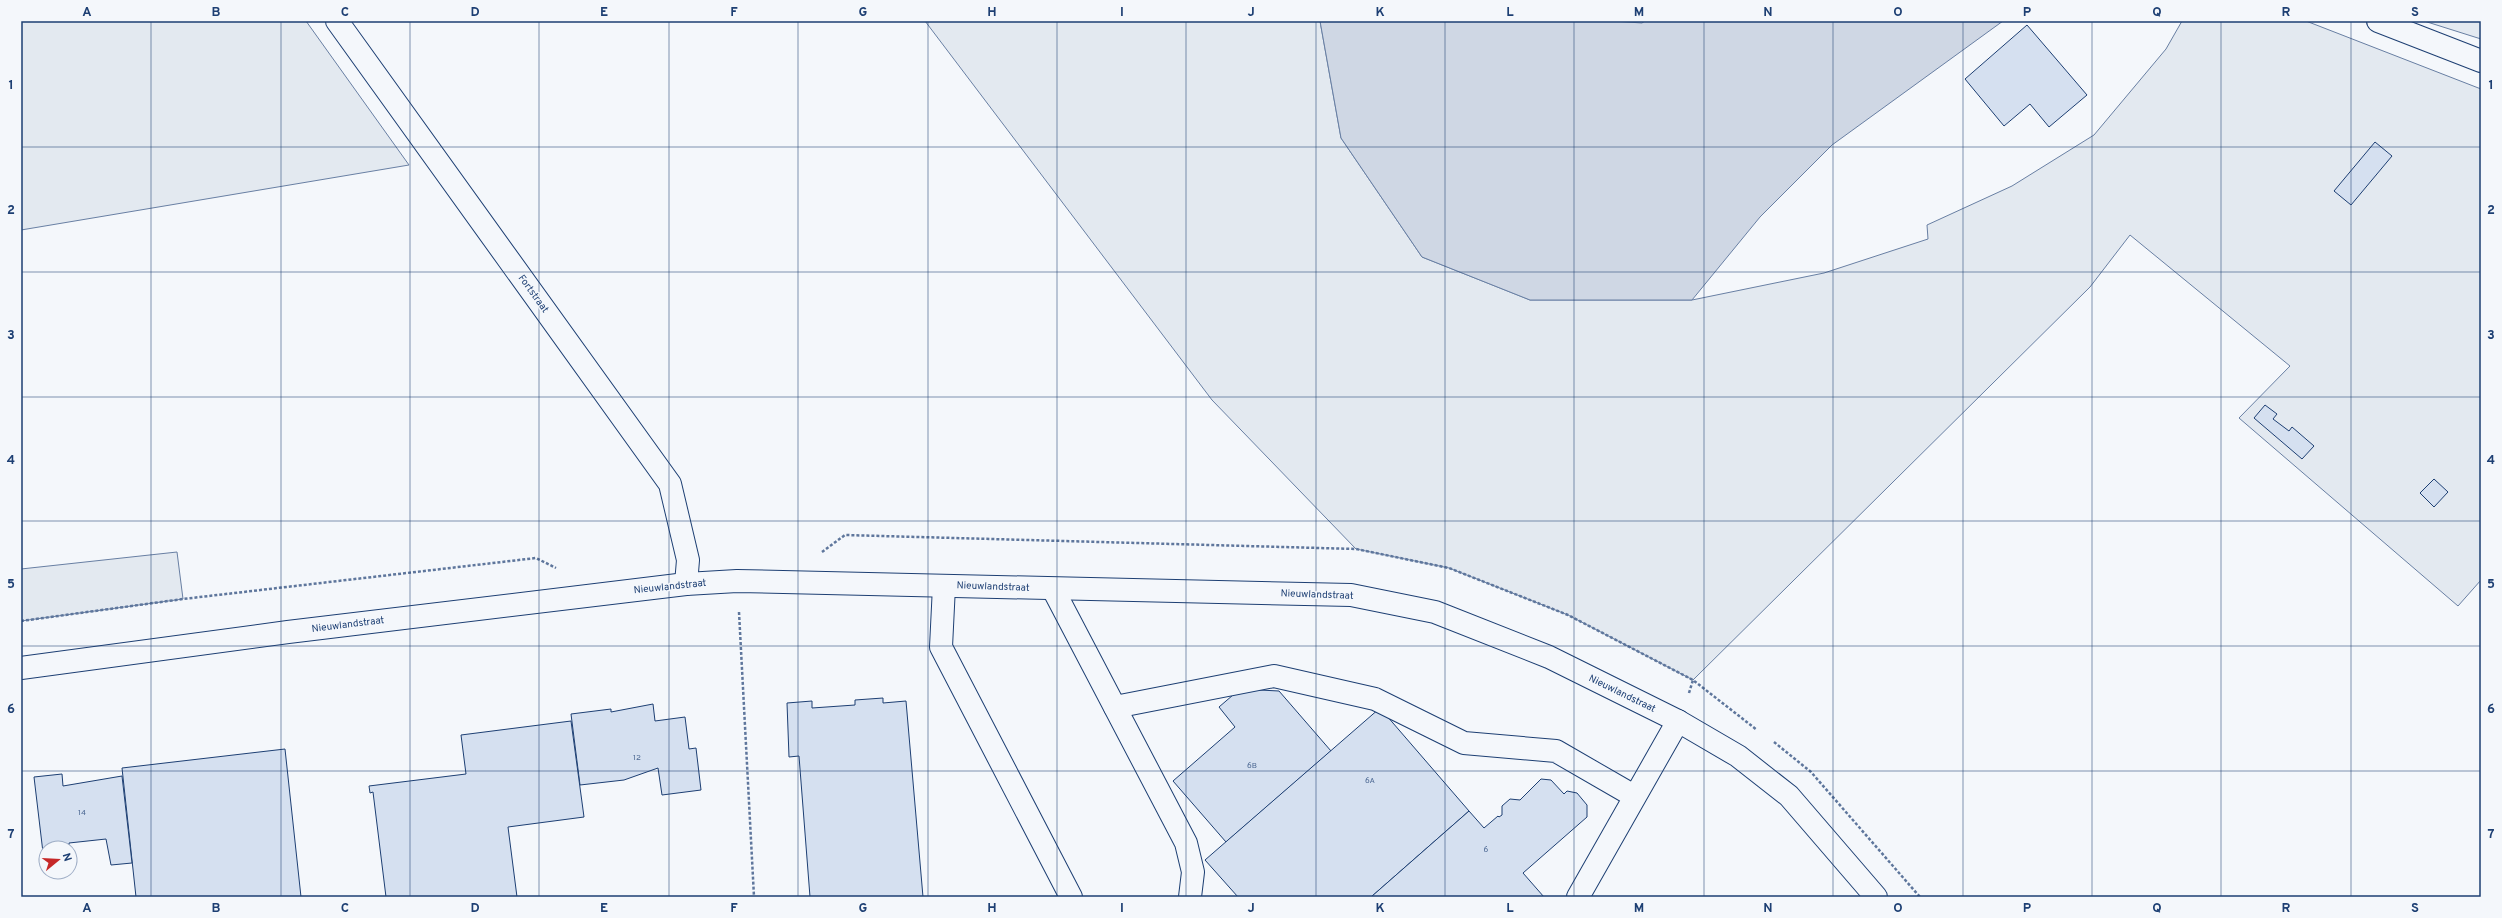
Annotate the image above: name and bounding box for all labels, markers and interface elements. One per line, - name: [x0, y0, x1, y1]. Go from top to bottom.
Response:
- text: A: [82, 5, 92, 21]
- text: B: [212, 5, 221, 21]
- text: C: [341, 5, 349, 21]
- text: D: [470, 5, 480, 21]
- text: E: [600, 5, 608, 21]
- text: F: [730, 5, 738, 21]
- text: G: [859, 5, 868, 21]
- text: H: [987, 5, 997, 21]
- text: I: [1120, 5, 1124, 21]
- text: J: [1247, 5, 1255, 21]
- text: K: [1375, 5, 1385, 21]
- text: L: [1506, 5, 1514, 21]
- text: M: [1634, 5, 1644, 21]
- text: N: [1763, 5, 1773, 21]
- text: O: [1893, 5, 1903, 21]
- text: P: [2023, 5, 2032, 21]
- text: Q: [2152, 5, 2162, 21]
- text: R: [2282, 5, 2291, 21]
- text: S: [2411, 5, 2419, 21]
- text: 1: [8, 78, 14, 94]
- text: 1: [2488, 78, 2494, 94]
- text: 2: [7, 203, 15, 219]
- text: 2: [2487, 203, 2495, 219]
- street label: Fortstraat: [515, 272, 551, 316]
- text: 3: [7, 328, 15, 344]
- text: 3: [2487, 328, 2495, 344]
- text: 4: [7, 453, 15, 469]
- text: 4: [2487, 453, 2495, 469]
- text: 5: [7, 577, 15, 593]
- street label: Nieuwlandstraat: [633, 577, 707, 597]
- text: 5: [2487, 577, 2495, 593]
- street label: Nieuwlandstraat: [956, 579, 1030, 595]
- street label: Nieuwlandstraat: [1280, 587, 1354, 603]
- street label: Nieuwlandstraat: [311, 614, 385, 636]
- street label: Nieuwlandstraat: [1586, 672, 1658, 716]
- text: 6: [7, 702, 15, 718]
- text: 6: [2487, 702, 2495, 718]
- house number: 12: [633, 753, 641, 763]
- house number: 6B: [1247, 761, 1257, 771]
- house number: 6A: [1365, 776, 1376, 786]
- house number: 14: [78, 808, 86, 818]
- text: 7: [8, 827, 15, 843]
- text: 7: [2488, 827, 2495, 843]
- north arrow: [38, 840, 78, 880]
- house number: 6: [1484, 845, 1489, 855]
- text: N: [59, 851, 74, 863]
- text: A: [82, 901, 92, 917]
- text: B: [212, 901, 221, 917]
- text: C: [341, 901, 349, 917]
- text: D: [470, 901, 480, 917]
- text: E: [600, 901, 608, 917]
- text: F: [730, 901, 738, 917]
- text: G: [859, 901, 868, 917]
- text: H: [987, 901, 997, 917]
- text: I: [1120, 901, 1124, 917]
- text: J: [1247, 901, 1255, 917]
- text: K: [1375, 901, 1385, 917]
- text: L: [1506, 901, 1514, 917]
- text: M: [1634, 901, 1644, 917]
- text: N: [1763, 901, 1773, 917]
- text: O: [1893, 901, 1903, 917]
- text: P: [2023, 901, 2032, 917]
- text: Q: [2152, 901, 2162, 917]
- text: R: [2282, 901, 2291, 917]
- text: S: [2411, 901, 2419, 917]

